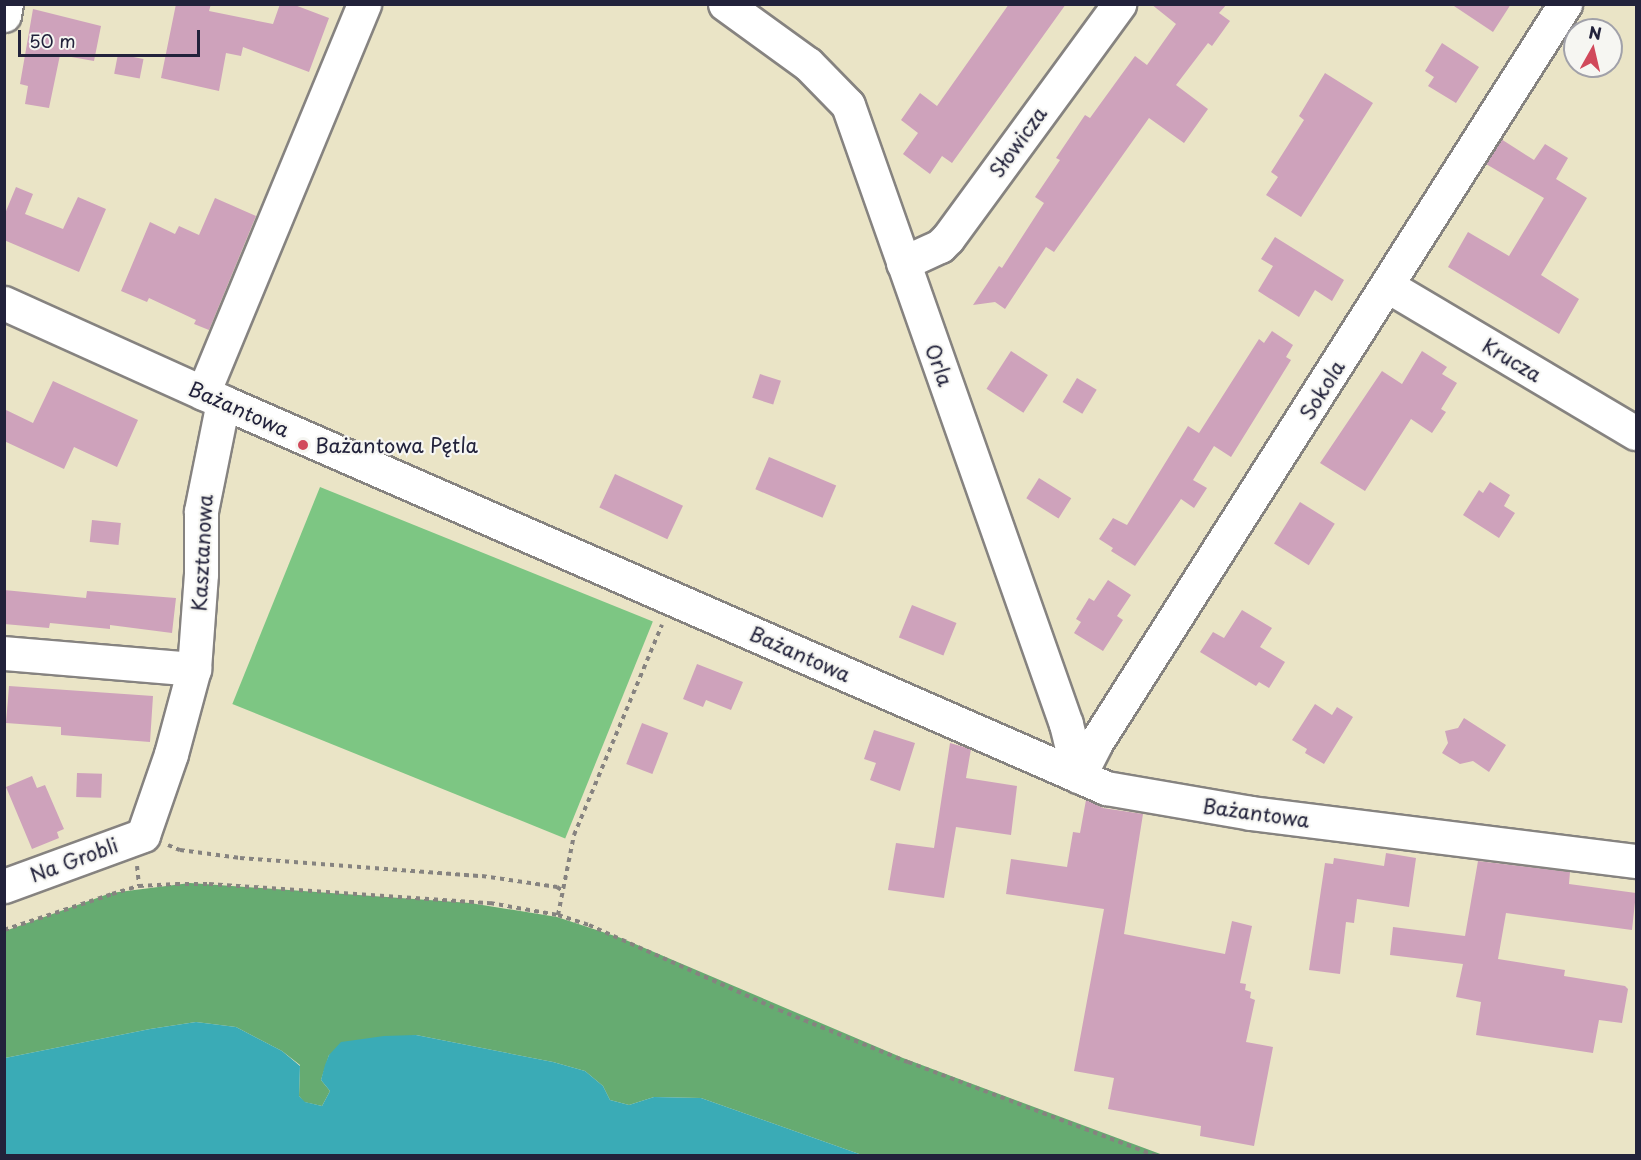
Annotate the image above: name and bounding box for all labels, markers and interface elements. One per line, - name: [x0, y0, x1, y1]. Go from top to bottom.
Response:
- scale bar: [21, 18, 202, 56]
- north arrow: [1563, 18, 1623, 78]
- text: N: [1587, 19, 1603, 45]
- text: 50 m: [29, 27, 76, 54]
- street label: Słowicza: [984, 102, 1052, 182]
- street label: Krucza: [1478, 333, 1546, 387]
- street label: Orla: [920, 341, 958, 389]
- street label: Sokola: [1294, 356, 1350, 424]
- street label: Bażantowa: [185, 376, 293, 442]
- place label: Bażantowa Pętla: [315, 433, 477, 457]
- marker: Bażantowa Pętla: [296, 438, 310, 452]
- street label: Kasztanowa: [187, 494, 217, 612]
- street label: Bażantowa: [746, 621, 854, 687]
- street label: Bażantowa: [1201, 794, 1311, 832]
- street label: Na Grobli: [26, 833, 122, 887]

